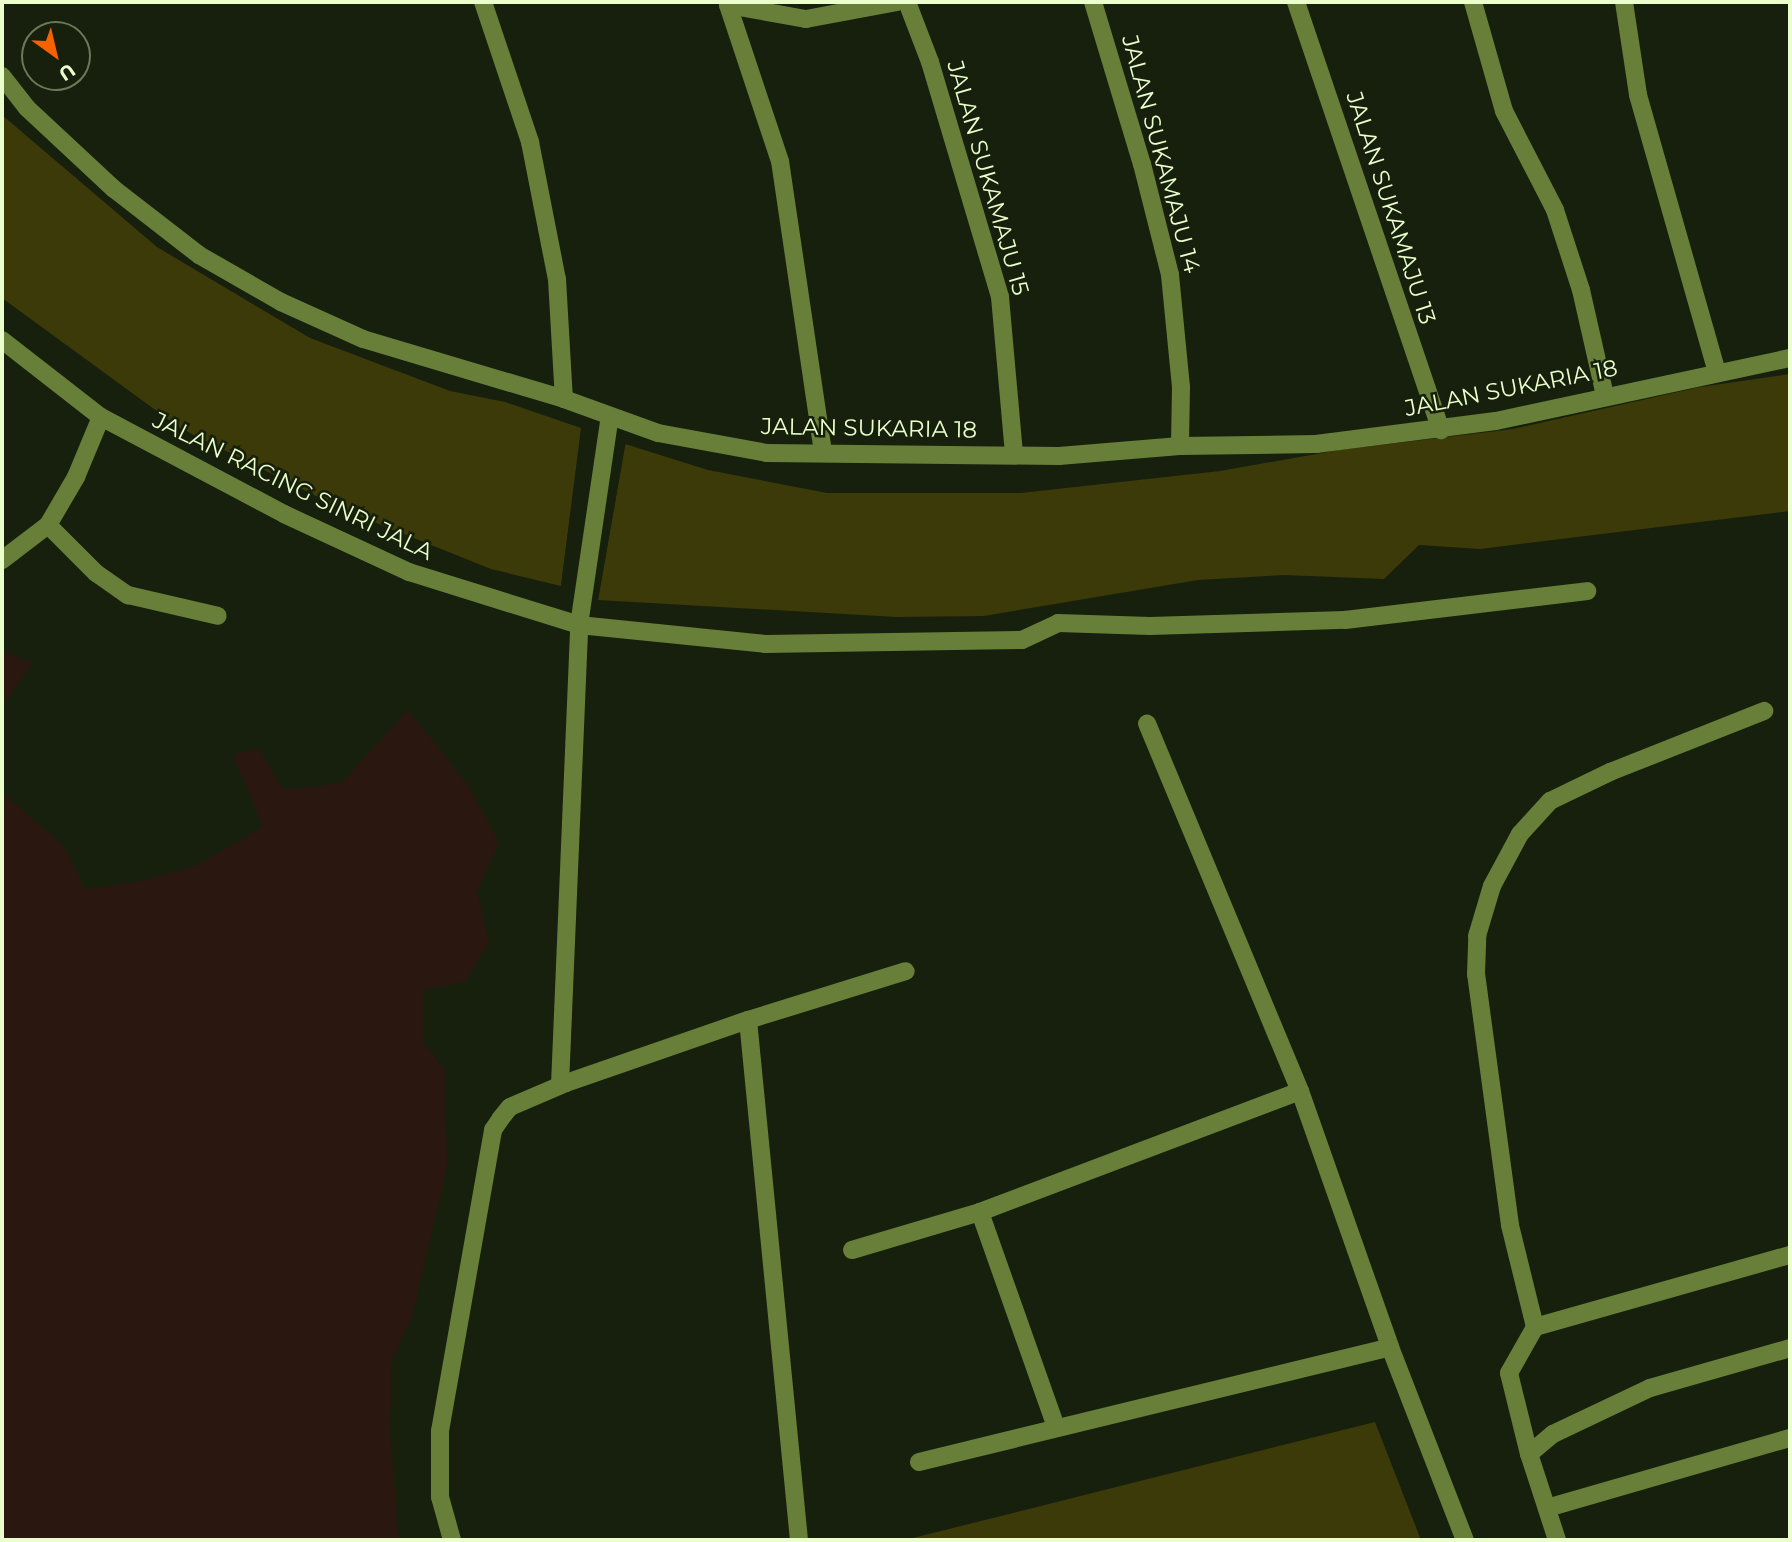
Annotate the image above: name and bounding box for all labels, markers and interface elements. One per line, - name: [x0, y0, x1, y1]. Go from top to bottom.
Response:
- north arrow: [21, 21, 91, 91]
- street label: JALAN SUKAMAJU 14: [1116, 32, 1206, 276]
- street label: JALAN SUKAMAJU 15: [941, 57, 1035, 299]
- text: U: [54, 58, 80, 86]
- street label: JALAN SUKAMAJU 13: [1340, 88, 1442, 328]
- street label: JALAN SUKARIA 18: [1402, 354, 1620, 422]
- street label: JALAN RACING SINRI JALA: [148, 406, 438, 566]
- street label: JALAN SUKARIA 18: [761, 412, 977, 444]

